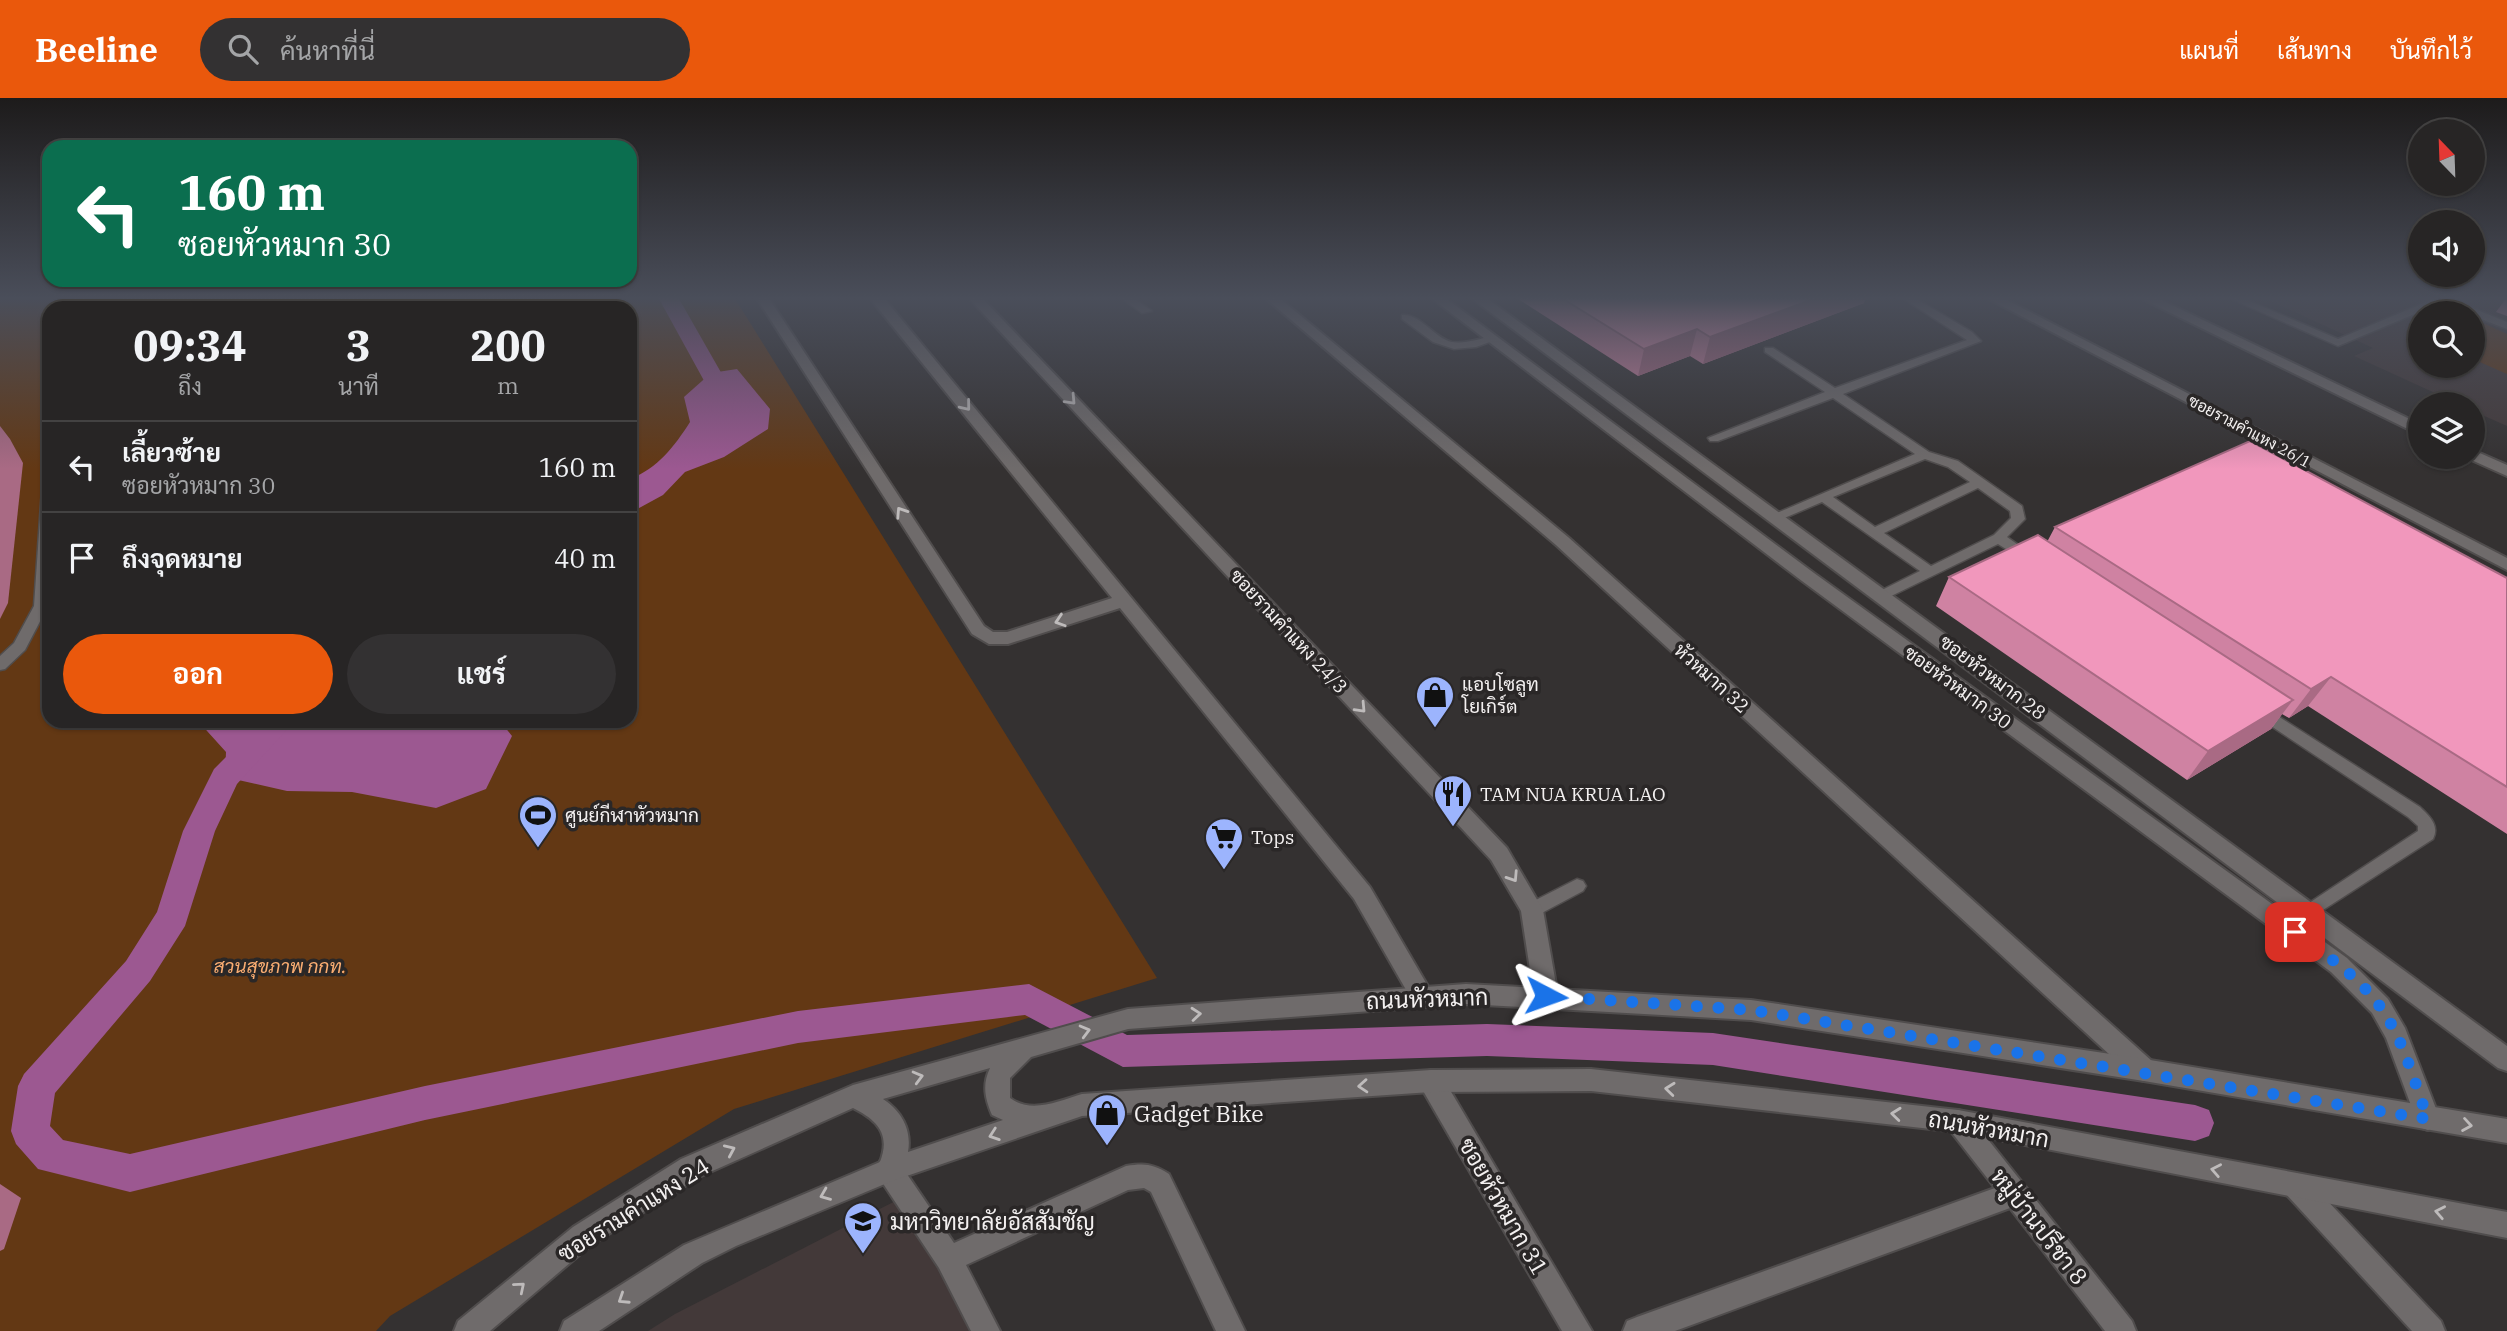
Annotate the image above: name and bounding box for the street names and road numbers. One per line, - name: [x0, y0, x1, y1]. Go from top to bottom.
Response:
- street label: ซอยรามคำแหง 26/1: [2185, 390, 2315, 472]
- street label: ซอยรามคำแหง 24/3: [1225, 564, 1353, 698]
- street label: ซอยหัวหมาก 28: [1935, 629, 2051, 725]
- street label: หัวหมาก 32: [1669, 638, 1755, 718]
- street label: ซอยหัวหมาก 30: [1900, 640, 2016, 734]
- street label: ถนนหัวหมาก: [1365, 981, 1489, 1015]
- street label: ถนนหัวหมาก: [1926, 1103, 2052, 1153]
- street label: ซอยหัวหมาก 31: [1453, 1132, 1555, 1280]
- street label: ซอยรามคำแหง 24: [551, 1150, 715, 1268]
- street label: หมู่บ้านปรีชา 8: [1983, 1162, 2095, 1292]

